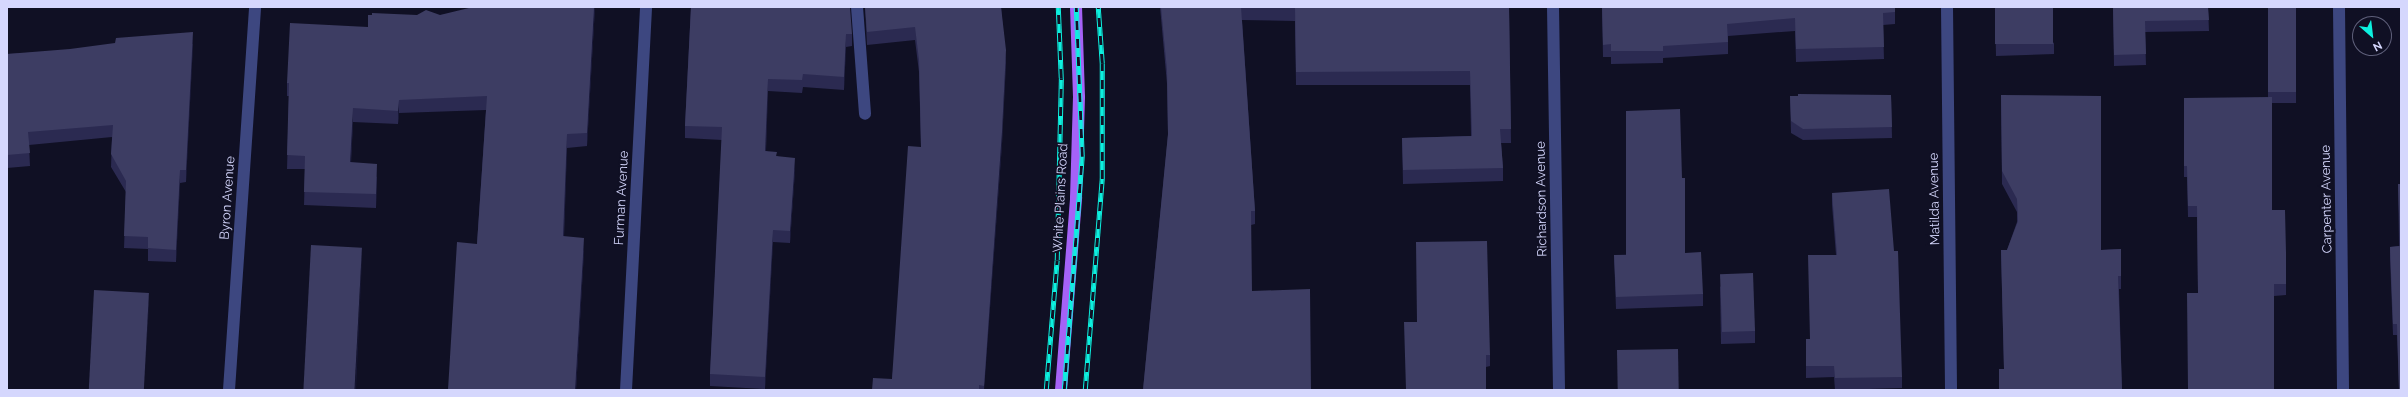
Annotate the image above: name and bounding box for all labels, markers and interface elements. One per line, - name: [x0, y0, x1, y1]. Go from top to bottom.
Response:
- north arrow: [2352, 16, 2392, 56]
- text: N: [2371, 38, 2384, 54]
- street label: Richardson Avenue: [1533, 141, 1551, 257]
- street label: White Plains Road: [1050, 143, 1072, 253]
- street label: Carpenter Avenue: [2318, 144, 2336, 254]
- street label: Furman Avenue: [612, 150, 632, 246]
- street label: Matilda Avenue: [1926, 152, 1944, 246]
- street label: Byron Avenue: [217, 155, 239, 241]

